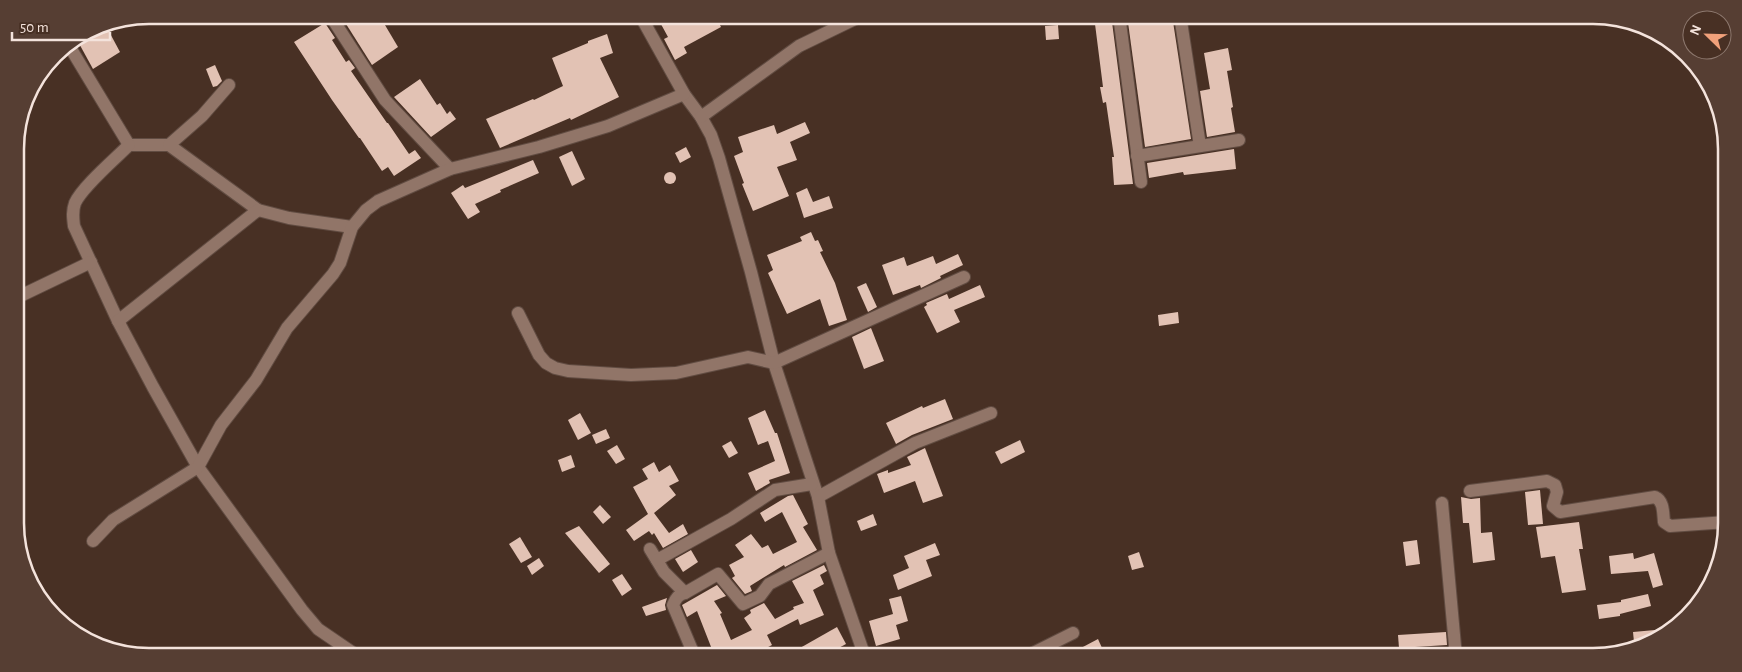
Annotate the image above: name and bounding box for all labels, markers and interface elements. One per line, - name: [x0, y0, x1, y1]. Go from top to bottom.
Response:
- scale bar: [12, 10, 110, 42]
- north arrow: [1682, 10, 1732, 60]
- text: 50 m: [20, 20, 49, 35]
- text: N: [1688, 23, 1704, 38]

